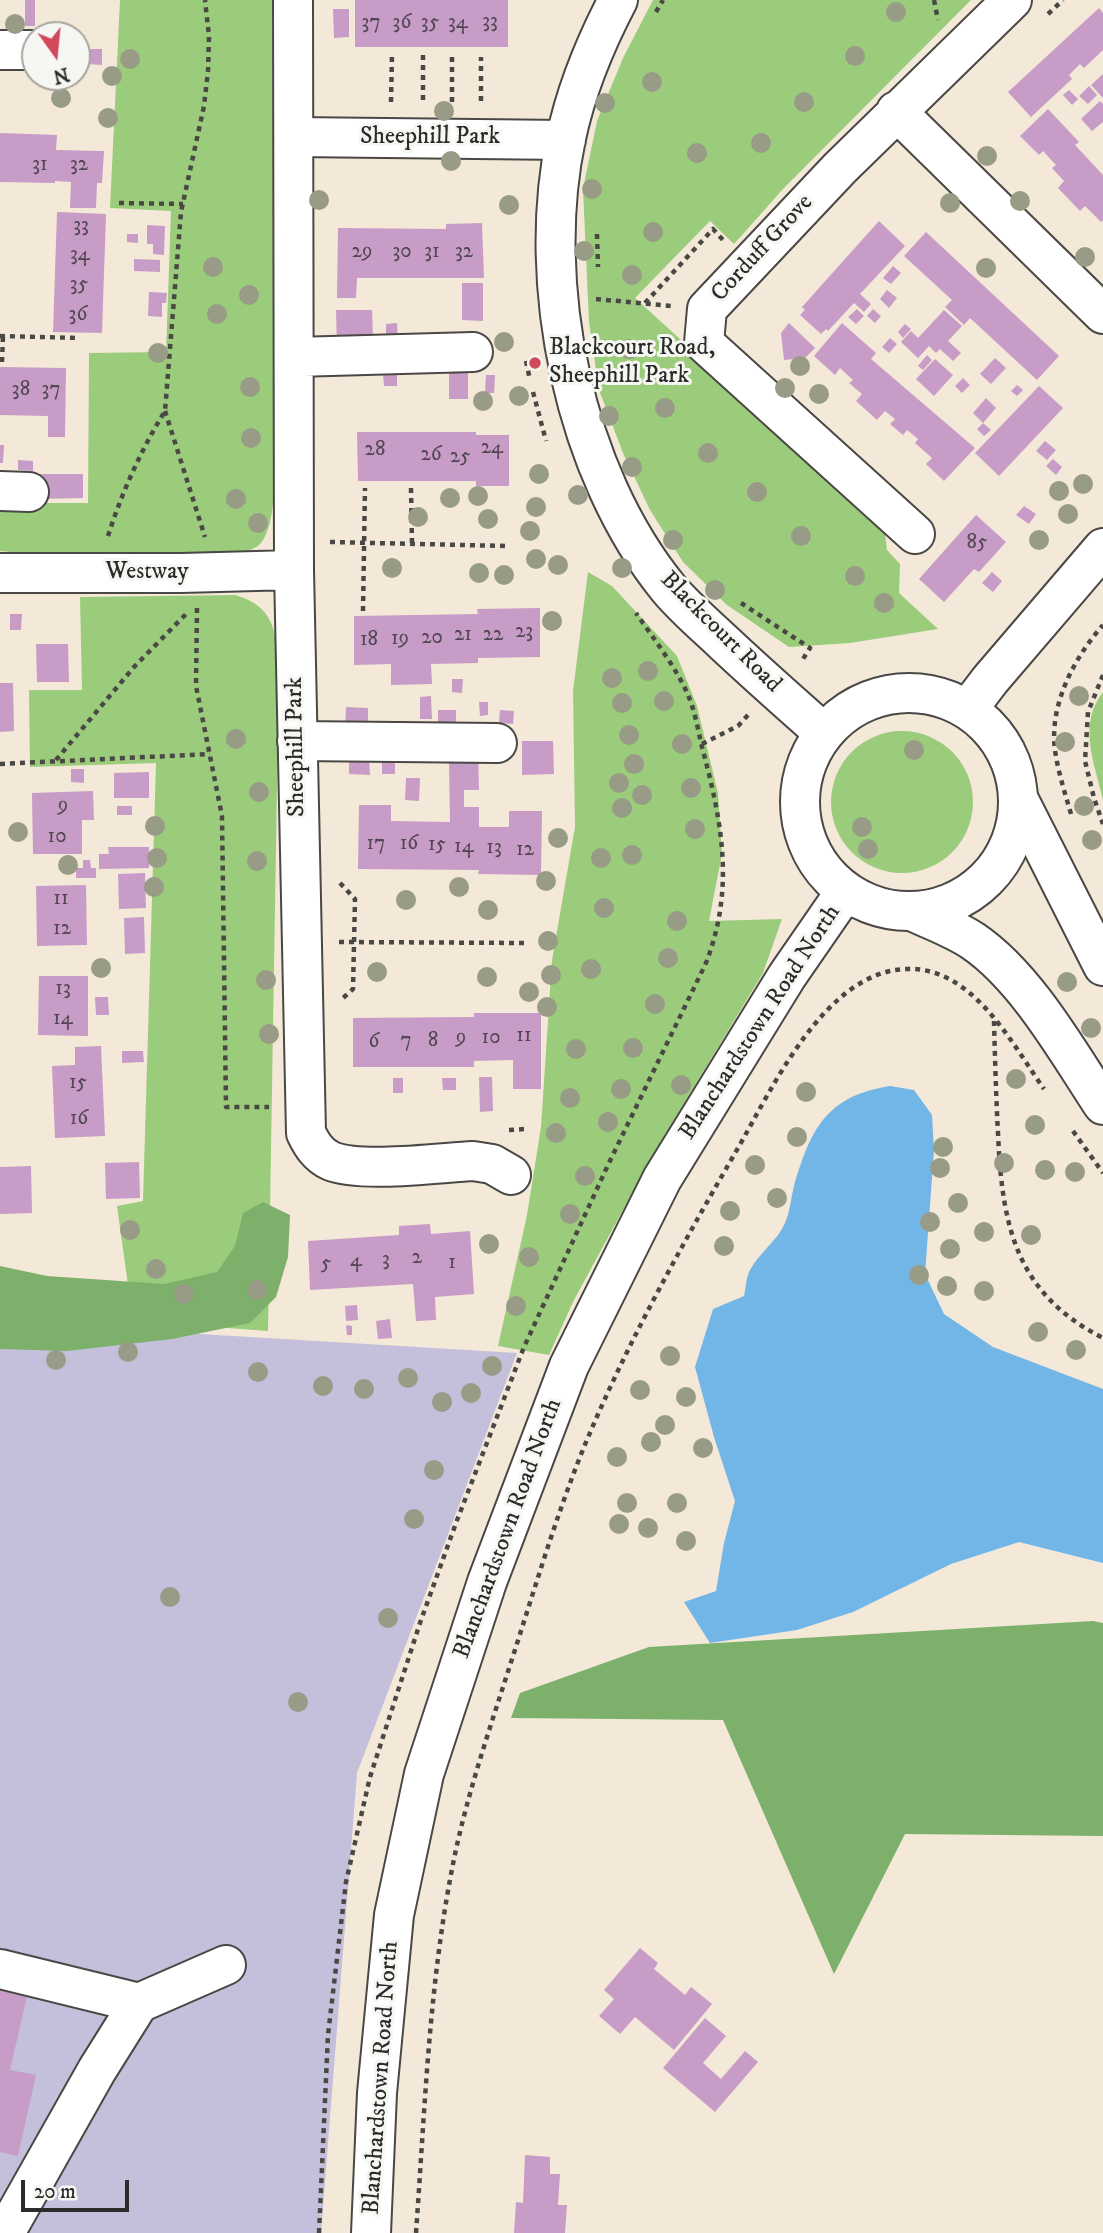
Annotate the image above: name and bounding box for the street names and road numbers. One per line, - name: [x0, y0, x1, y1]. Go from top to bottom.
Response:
- street label: Sheephill Park: [360, 124, 500, 152]
- street label: Corduff Grove: [706, 189, 820, 309]
- street label: Westway: [105, 559, 189, 587]
- street label: Blackcourt Road: [653, 566, 787, 700]
- street label: Sheephill Park: [281, 677, 313, 817]
- street label: Blanchardstown Road North: [674, 900, 848, 1146]
- street label: Blanchardstown Road North: [449, 1395, 569, 1663]
- street label: Blanchardstown Road North: [358, 1940, 406, 2216]

